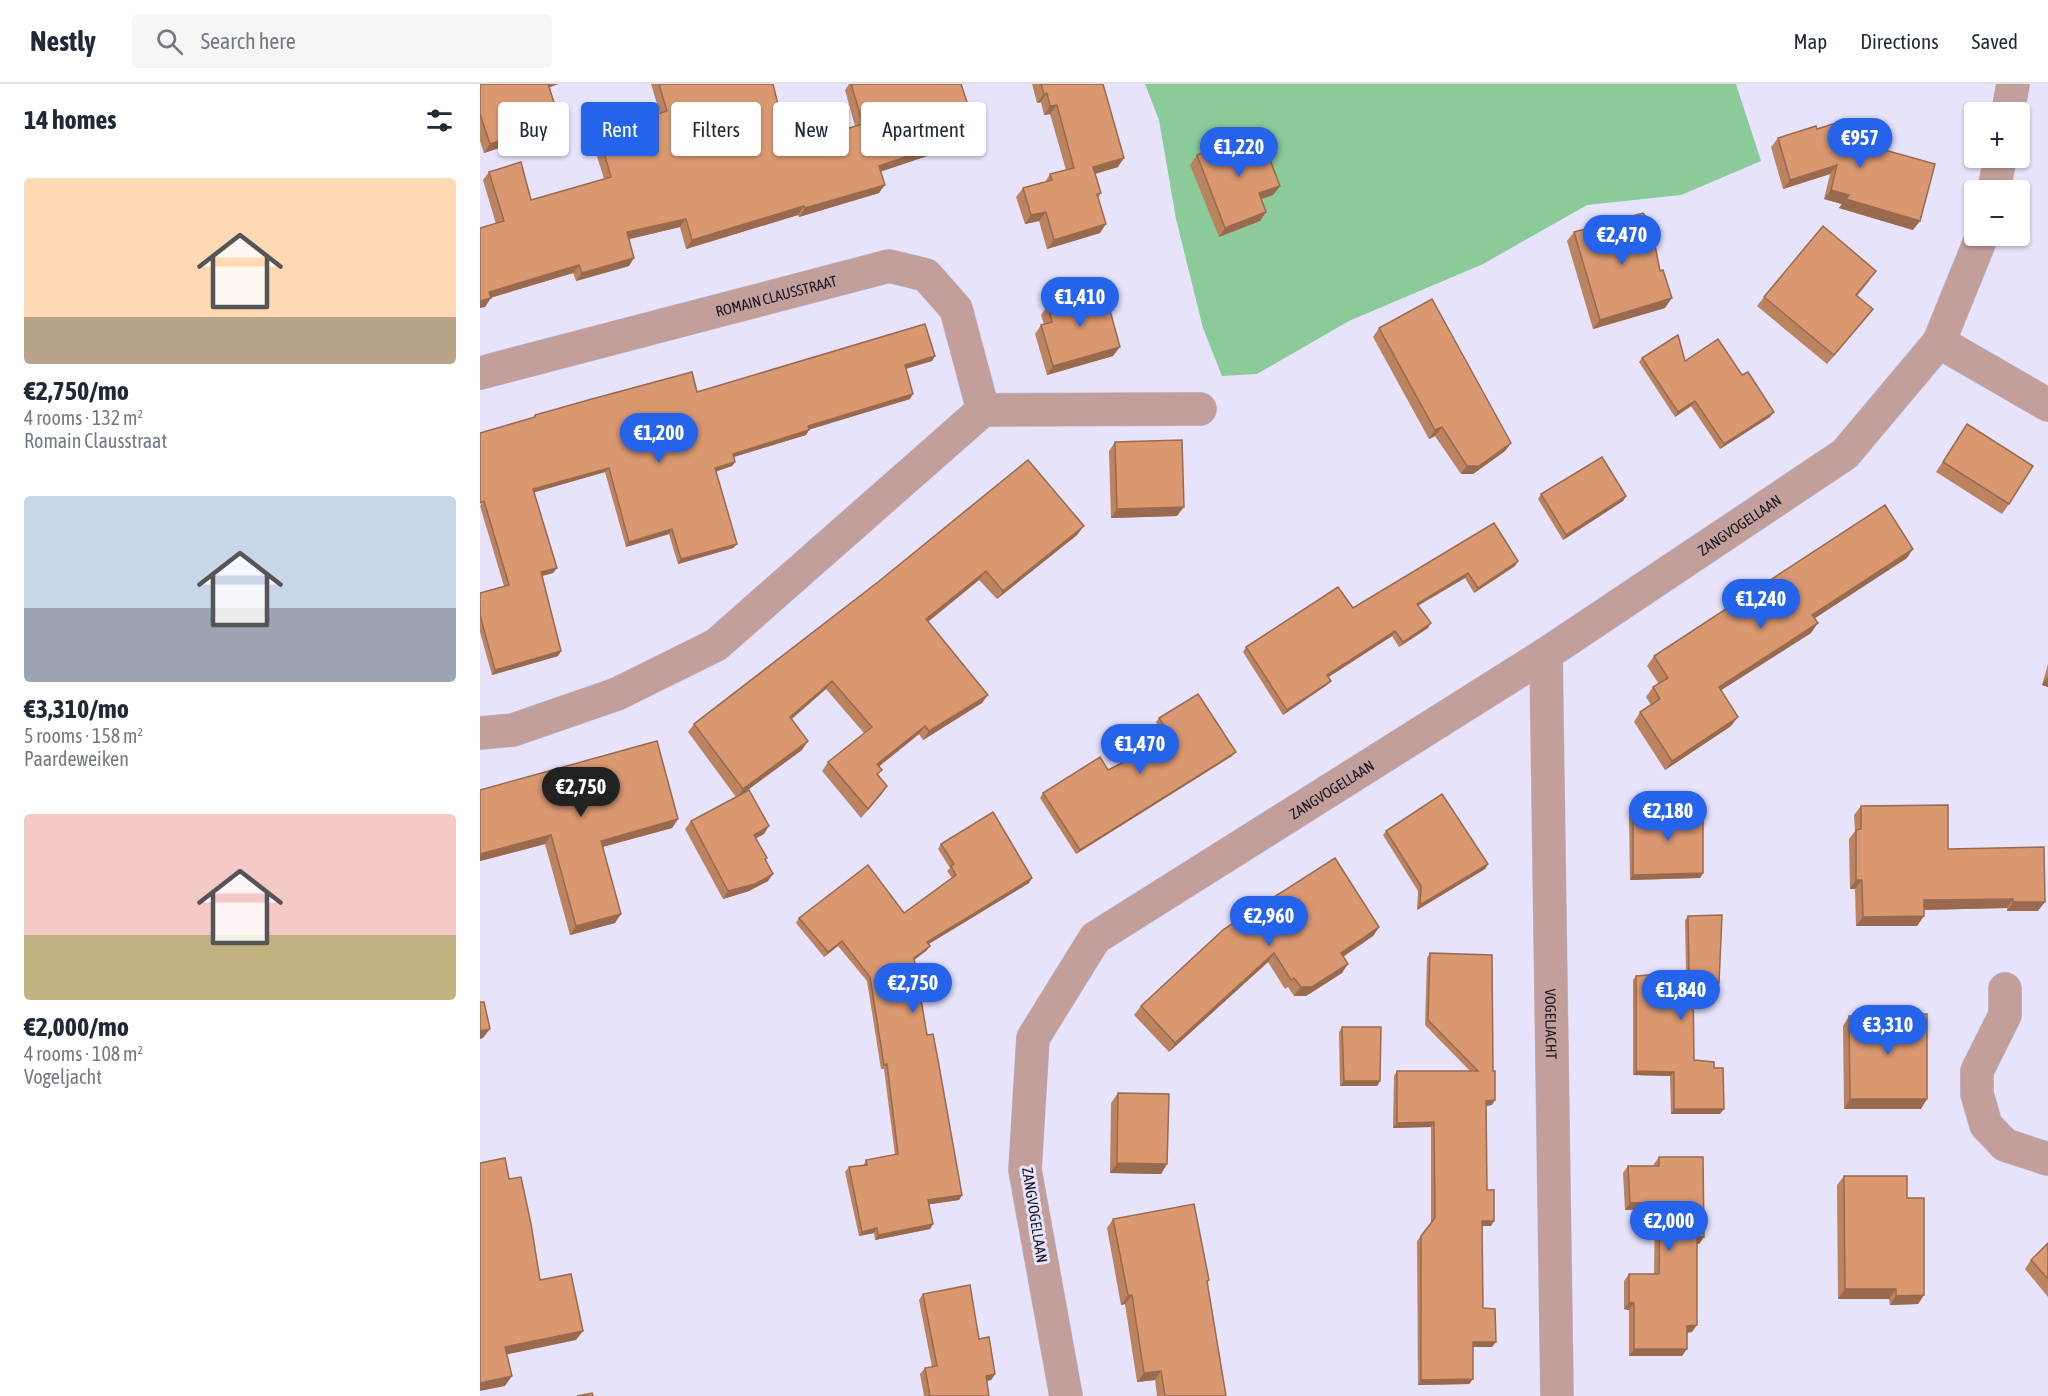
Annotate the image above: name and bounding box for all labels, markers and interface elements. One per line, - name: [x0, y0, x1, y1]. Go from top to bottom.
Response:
- search box: [132, 14, 552, 68]
- text: Nestly: [30, 25, 96, 57]
- icon: search: [153, 25, 186, 58]
- text: Search here: [201, 28, 296, 54]
- text: Map: [1793, 29, 1827, 53]
- text: Directions: [1860, 29, 1939, 53]
- text: Saved: [1972, 29, 2018, 53]
- chip: Buy: [498, 102, 569, 156]
- chip: Rent: [581, 102, 659, 156]
- chip: Filters: [671, 102, 761, 156]
- chip: New: [773, 102, 849, 156]
- chip: Apartment: [861, 102, 986, 156]
- map controls: [1964, 102, 2030, 246]
- button: +: [1964, 102, 2030, 168]
- icon: filters: [423, 104, 456, 137]
- text: 14 homes: [24, 105, 117, 135]
- pin: €957: [1824, 118, 1896, 169]
- text: €957: [1841, 126, 1879, 149]
- pin: €1,220: [1190, 127, 1288, 178]
- text: €1,220: [1214, 135, 1264, 158]
- button: −: [1964, 180, 2030, 246]
- pin: €2,470: [1573, 215, 1671, 266]
- icon: home: [186, 217, 294, 325]
- text: €2,470: [1597, 223, 1647, 246]
- street label: ROMAIN CLAUSSTRAAT: [714, 271, 839, 320]
- pin: €1,410: [1031, 277, 1129, 328]
- text: €1,410: [1055, 285, 1105, 308]
- text: €2,750/mo: [24, 376, 129, 406]
- text: 4 rooms · 132 m²: [24, 406, 143, 429]
- pin: €1,200: [610, 413, 708, 464]
- text: €1,200: [634, 421, 684, 444]
- text: Romain Clausstraat: [24, 429, 167, 452]
- street label: ZANGVOGELLAAN: [1694, 491, 1784, 559]
- icon: home: [186, 535, 294, 643]
- pin: €1,240: [1712, 579, 1810, 630]
- text: €1,240: [1736, 587, 1786, 610]
- text: €3,310/mo: [24, 694, 129, 724]
- text: 5 rooms · 158 m²: [24, 724, 143, 747]
- pin: €1,470: [1091, 724, 1189, 775]
- text: €1,470: [1115, 732, 1165, 755]
- text: Paardeweiken: [24, 747, 129, 770]
- street label: ZANGVOGELLAAN: [1286, 756, 1377, 822]
- pin: €2,750: [532, 767, 630, 818]
- text: €2,750: [556, 775, 606, 798]
- pin: €2,180: [1619, 791, 1717, 842]
- text: €2,180: [1643, 799, 1693, 822]
- icon: home: [186, 853, 294, 961]
- pin: €2,960: [1220, 896, 1318, 947]
- text: €2,960: [1244, 904, 1294, 927]
- pin: €2,750: [864, 963, 962, 1014]
- pin: €1,840: [1632, 970, 1730, 1021]
- text: €2,750: [888, 971, 938, 994]
- text: €1,840: [1656, 978, 1706, 1001]
- street label: VOGELJACHT: [1542, 989, 1561, 1060]
- pin: €3,310: [1839, 1005, 1937, 1056]
- text: €2,000/mo: [24, 1012, 129, 1042]
- text: €3,310: [1863, 1013, 1913, 1036]
- text: 4 rooms · 108 m²: [24, 1042, 143, 1065]
- text: Vogeljacht: [24, 1065, 102, 1088]
- street label: ZANGVOGELLAAN: [1019, 1166, 1051, 1264]
- pin: €2,000: [1620, 1201, 1718, 1252]
- text: €2,000: [1644, 1209, 1694, 1232]

